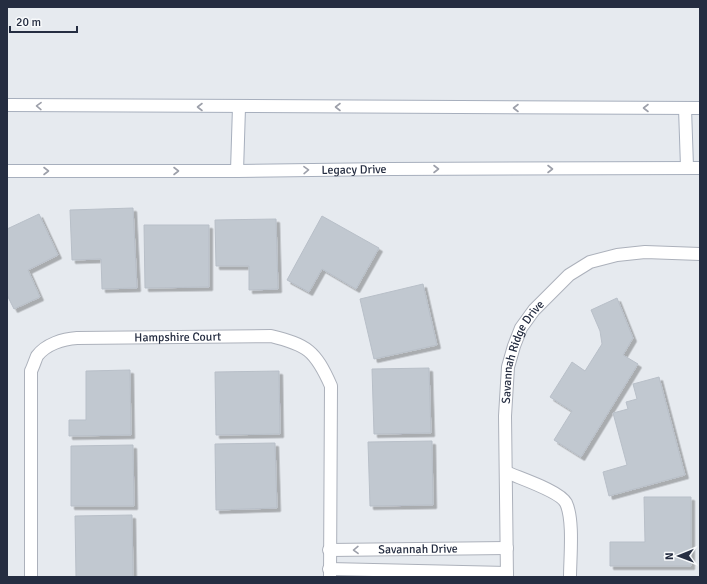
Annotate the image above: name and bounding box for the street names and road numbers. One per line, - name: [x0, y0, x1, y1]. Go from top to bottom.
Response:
- street label: Legacy Drive: [321, 162, 387, 177]
- street label: Savannah Ridge Drive: [498, 297, 547, 404]
- street label: Hampshire Court: [134, 329, 221, 345]
- street label: Savannah Drive: [378, 541, 458, 557]

